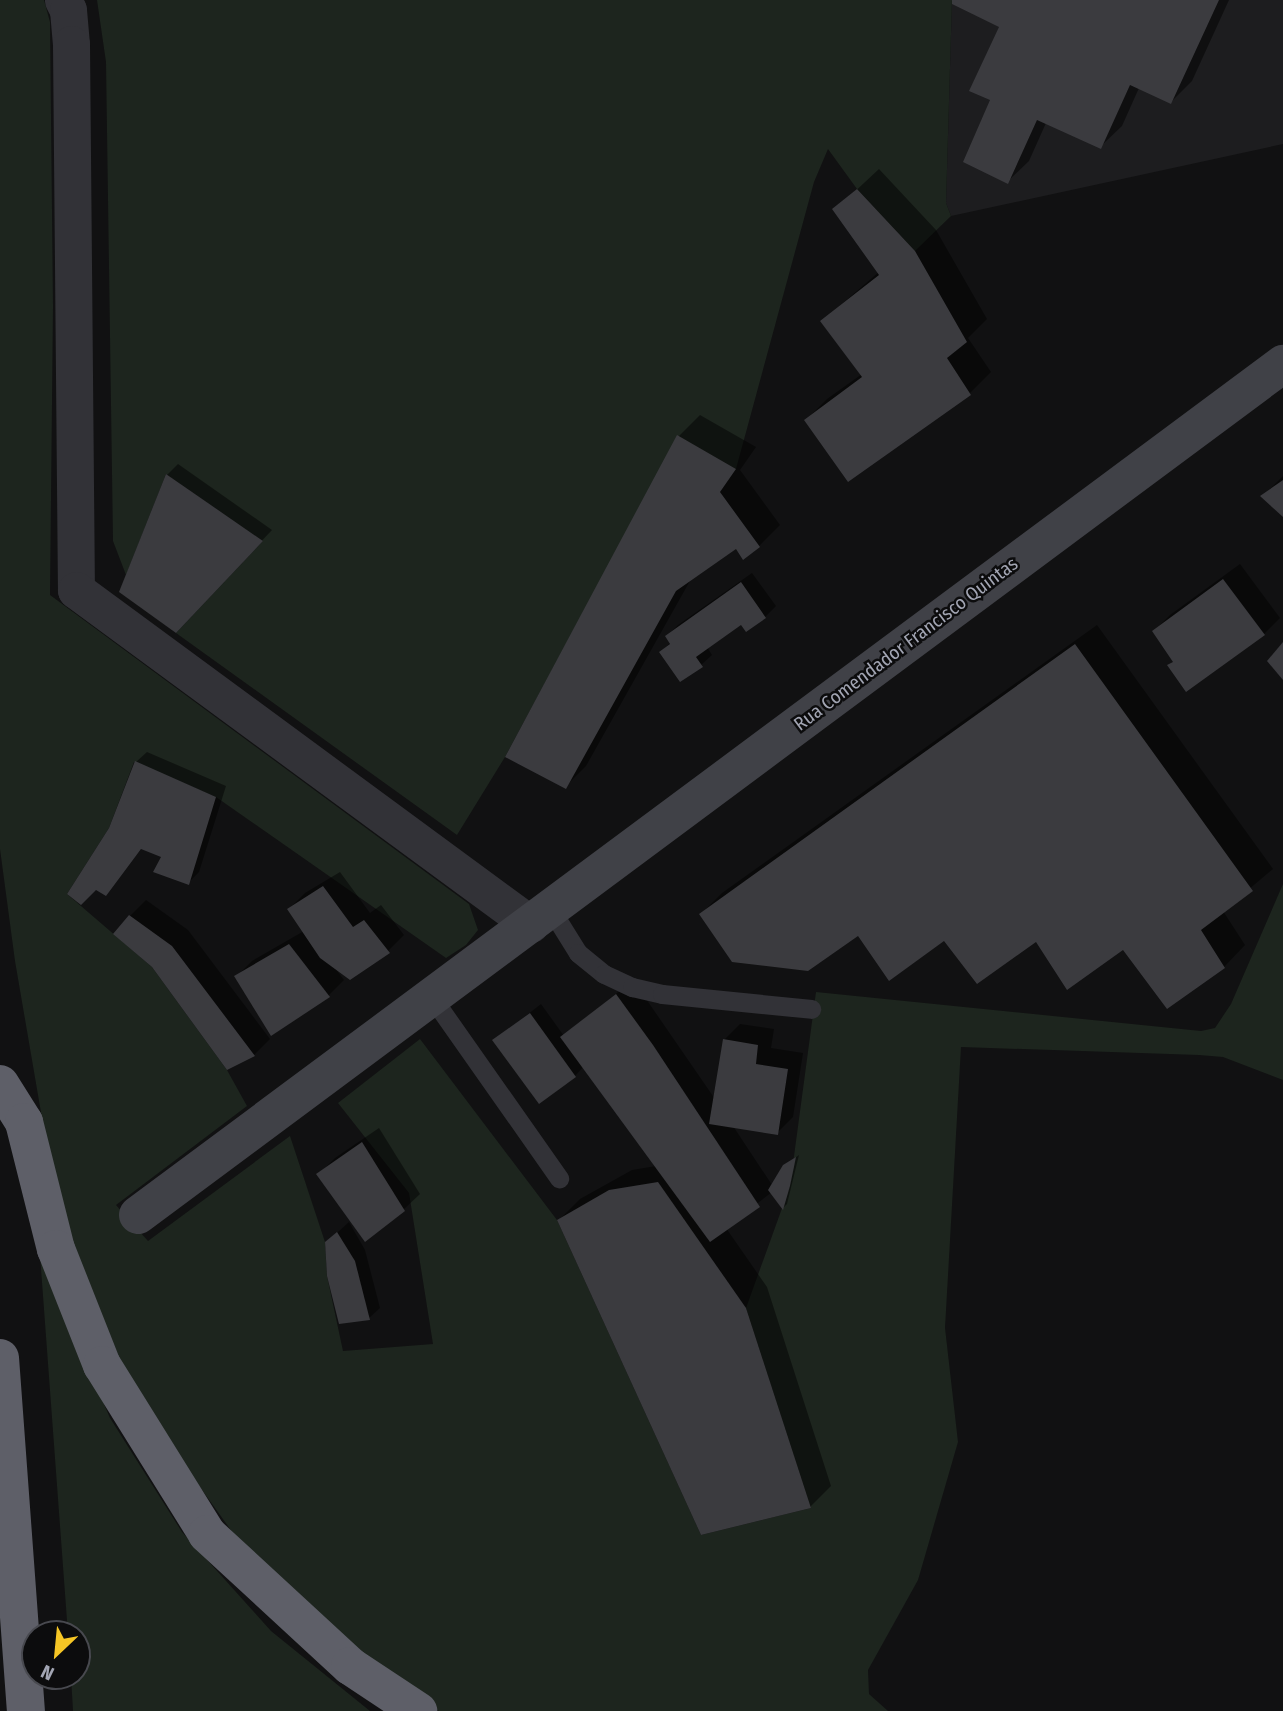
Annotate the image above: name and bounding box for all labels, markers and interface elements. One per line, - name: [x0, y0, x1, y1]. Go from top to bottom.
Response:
- street label: Rua Comendador Francisco Quintas: [790, 552, 1022, 736]
- north arrow: [21, 1620, 91, 1690]
- text: N: [37, 1660, 58, 1685]

